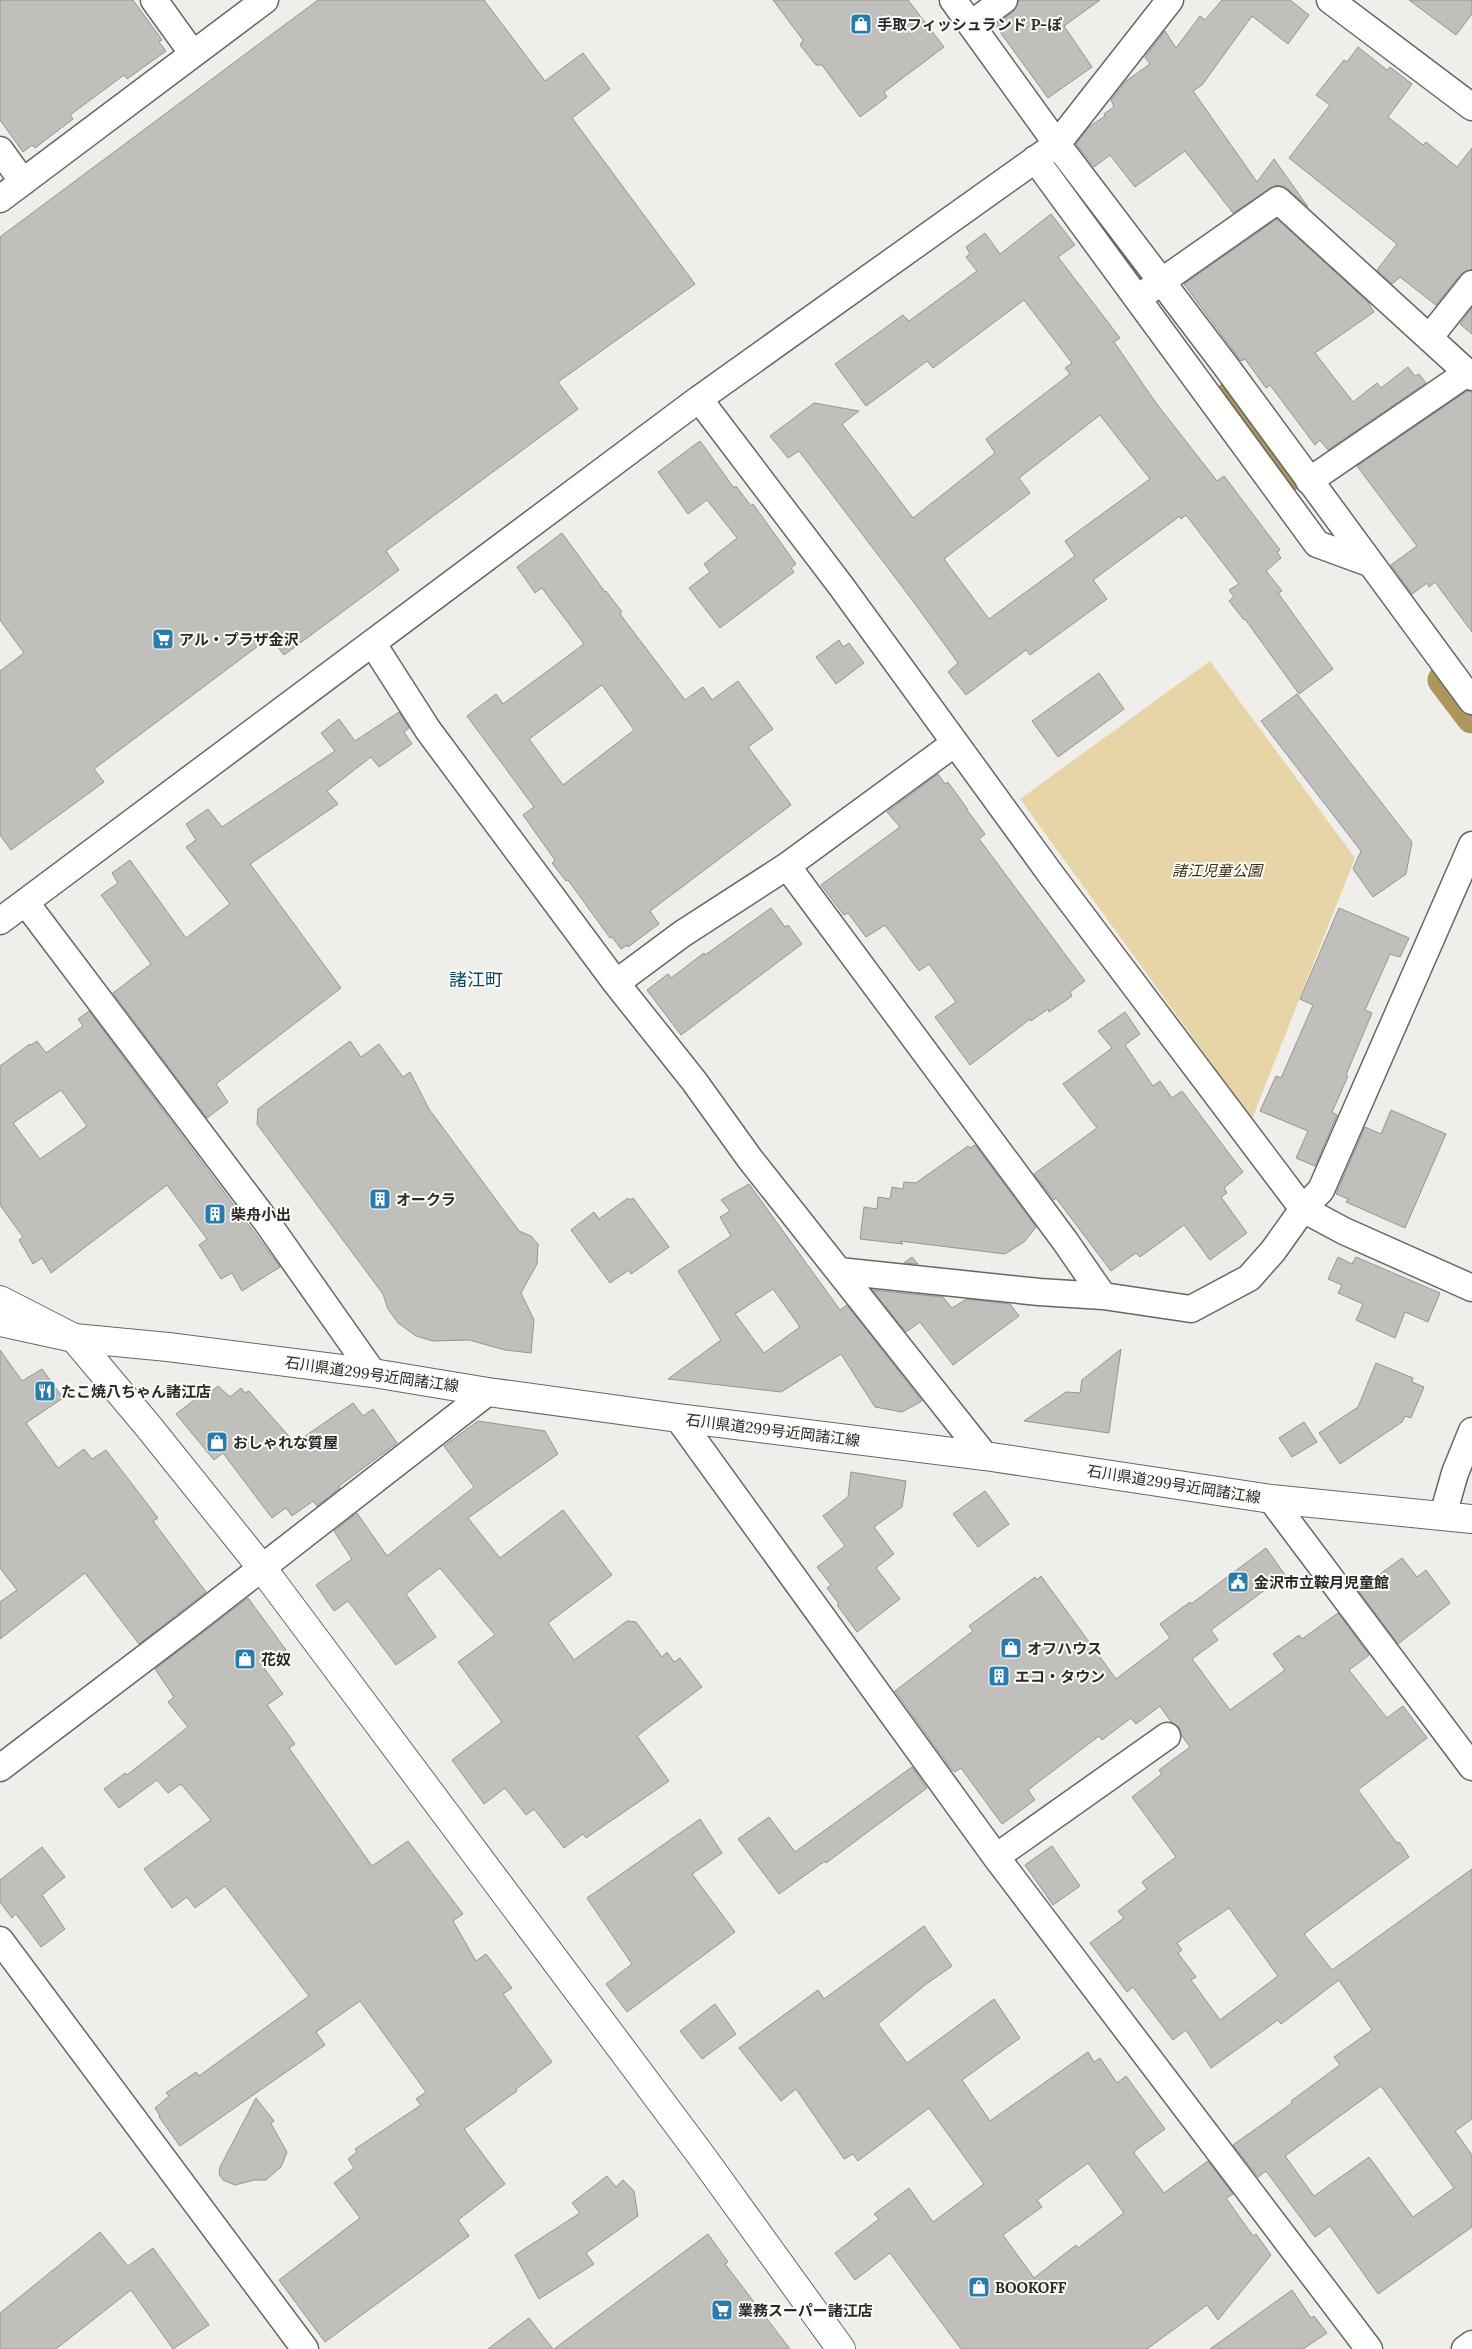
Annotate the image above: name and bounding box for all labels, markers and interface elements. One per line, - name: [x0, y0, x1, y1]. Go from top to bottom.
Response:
- shop icon: 手取フィッシュランド P-ぽ: [849, 12, 873, 36]
- place label: 手取フィッシュランド P-ぽ: [877, 15, 1062, 34]
- supermarket icon: アル・プラザ金沢: [151, 627, 175, 651]
- place label: アル・プラザ金沢: [179, 630, 299, 649]
- park label: 諸江児童公園: [1172, 861, 1264, 880]
- district label: 諸江町: [449, 968, 503, 991]
- building icon: オークラ: [368, 1187, 392, 1211]
- place label: オークラ: [396, 1190, 456, 1209]
- building icon: 柴舟小出: [203, 1202, 227, 1226]
- place label: 柴舟小出: [231, 1205, 291, 1224]
- street label: 石川県道299号近岡諸江線: [284, 1352, 460, 1396]
- restaurant icon: たこ焼八ちゃん諸江店: [33, 1379, 57, 1403]
- place label: たこ焼八ちゃん諸江店: [61, 1382, 211, 1401]
- street label: 石川県道299号近岡諸江線: [685, 1410, 861, 1450]
- shop icon: おしゃれな質屋: [205, 1430, 229, 1454]
- place label: おしゃれな質屋: [233, 1433, 338, 1452]
- street label: 石川県道299号近岡諸江線: [1086, 1461, 1262, 1507]
- public building icon: 金沢市立鞍月児童館: [1226, 1570, 1250, 1594]
- place label: 金沢市立鞍月児童館: [1254, 1573, 1389, 1592]
- shop icon: オフハウス: [999, 1636, 1023, 1660]
- place label: オフハウス: [1027, 1639, 1102, 1658]
- shop icon: 花奴: [233, 1647, 257, 1671]
- place label: 花奴: [261, 1650, 291, 1669]
- building icon: エコ・タウン: [987, 1664, 1011, 1688]
- place label: エコ・タウン: [1015, 1667, 1105, 1686]
- shop icon: BOOKOFF: [967, 2275, 991, 2299]
- place label: BOOKOFF: [995, 2278, 1067, 2297]
- supermarket icon: 業務スーパー諸江店: [710, 2298, 734, 2322]
- place label: 業務スーパー諸江店: [738, 2301, 873, 2320]

